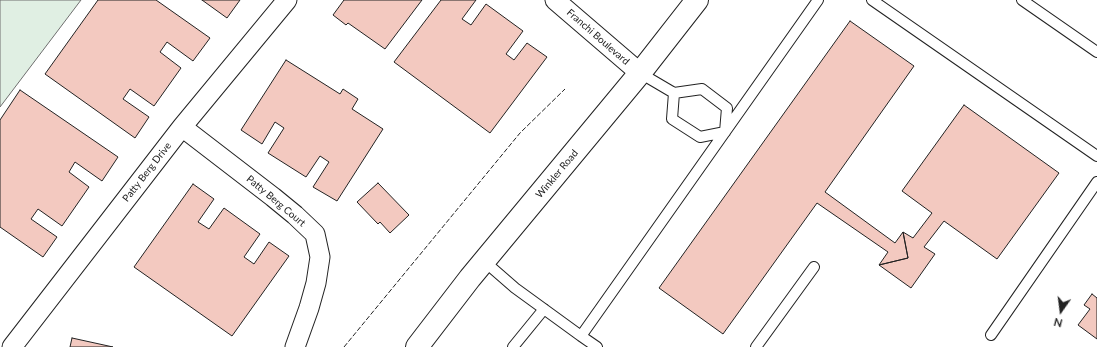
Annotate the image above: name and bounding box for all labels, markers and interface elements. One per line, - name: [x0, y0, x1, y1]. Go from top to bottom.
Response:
- street label: Franchi Boulevard: [564, 7, 632, 67]
- street label: Patty Berg Drive: [120, 140, 174, 204]
- street label: Winkler Road: [533, 147, 581, 201]
- street label: Patty Berg Court: [244, 173, 308, 229]
- north arrow: [1041, 291, 1081, 331]
- text: N: [1052, 316, 1064, 330]

